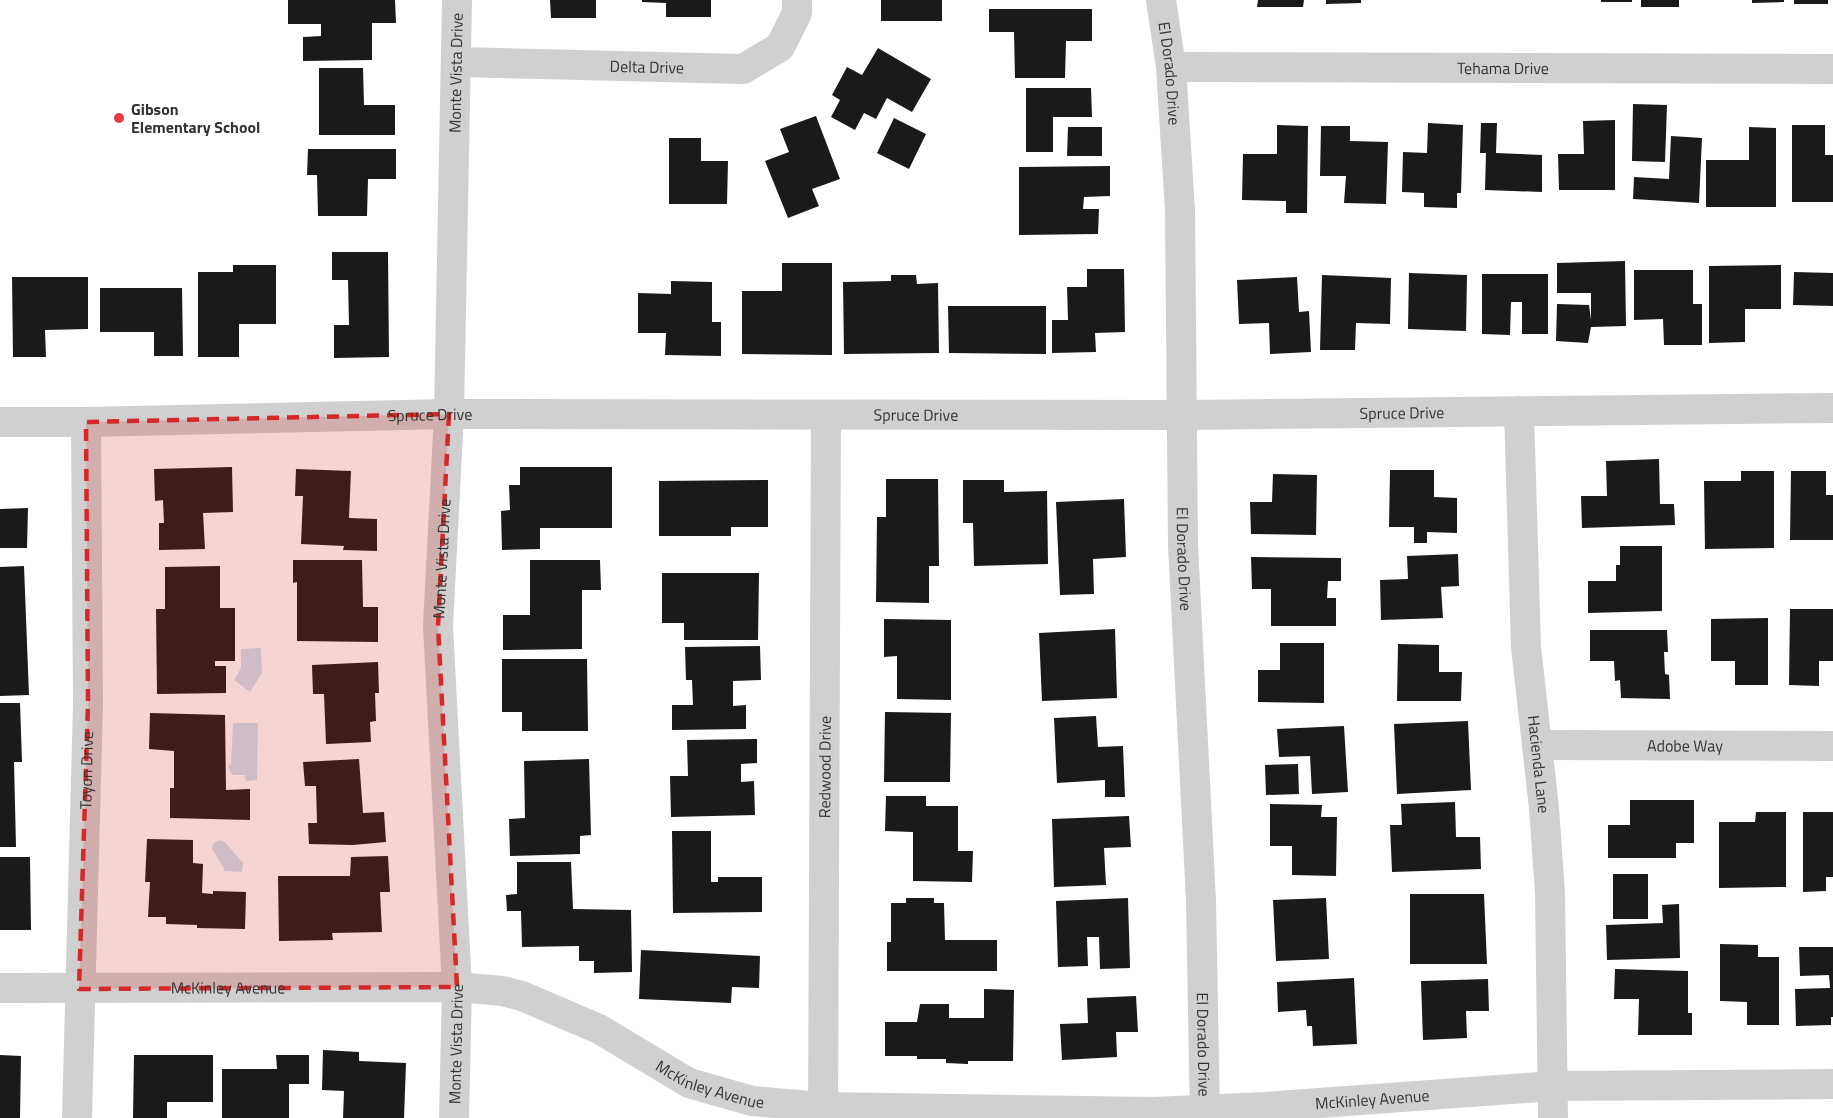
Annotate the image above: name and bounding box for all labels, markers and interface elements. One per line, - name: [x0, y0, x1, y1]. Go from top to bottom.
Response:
- street label: Monte Vista Drive: [442, 13, 469, 133]
- street label: El Dorado Drive: [1152, 20, 1187, 126]
- street label: Delta Drive: [609, 54, 684, 80]
- street label: Tehama Drive: [1457, 56, 1549, 80]
- place label: Gibson Elementary School: [131, 97, 260, 139]
- marker: Gibson Elementary School: [112, 111, 126, 125]
- street label: Spruce Drive: [1359, 400, 1444, 425]
- street label: Spruce Drive: [387, 402, 472, 427]
- street label: Spruce Drive: [874, 403, 958, 427]
- street label: Monte Vista Drive: [426, 498, 457, 619]
- street label: El Dorado Drive: [1171, 507, 1198, 611]
- street label: Hacienda Lane: [1522, 714, 1556, 814]
- street label: Redwood Drive: [812, 716, 837, 818]
- street label: Toyon Drive: [73, 731, 99, 810]
- street label: Adobe Way: [1647, 733, 1723, 758]
- street label: McKinley Avenue: [171, 975, 285, 1000]
- street label: Monte Vista Drive: [442, 984, 469, 1104]
- street label: El Dorado Drive: [1191, 992, 1217, 1097]
- street label: McKinley Avenue: [651, 1054, 765, 1114]
- street label: McKinley Avenue: [1314, 1083, 1430, 1115]

